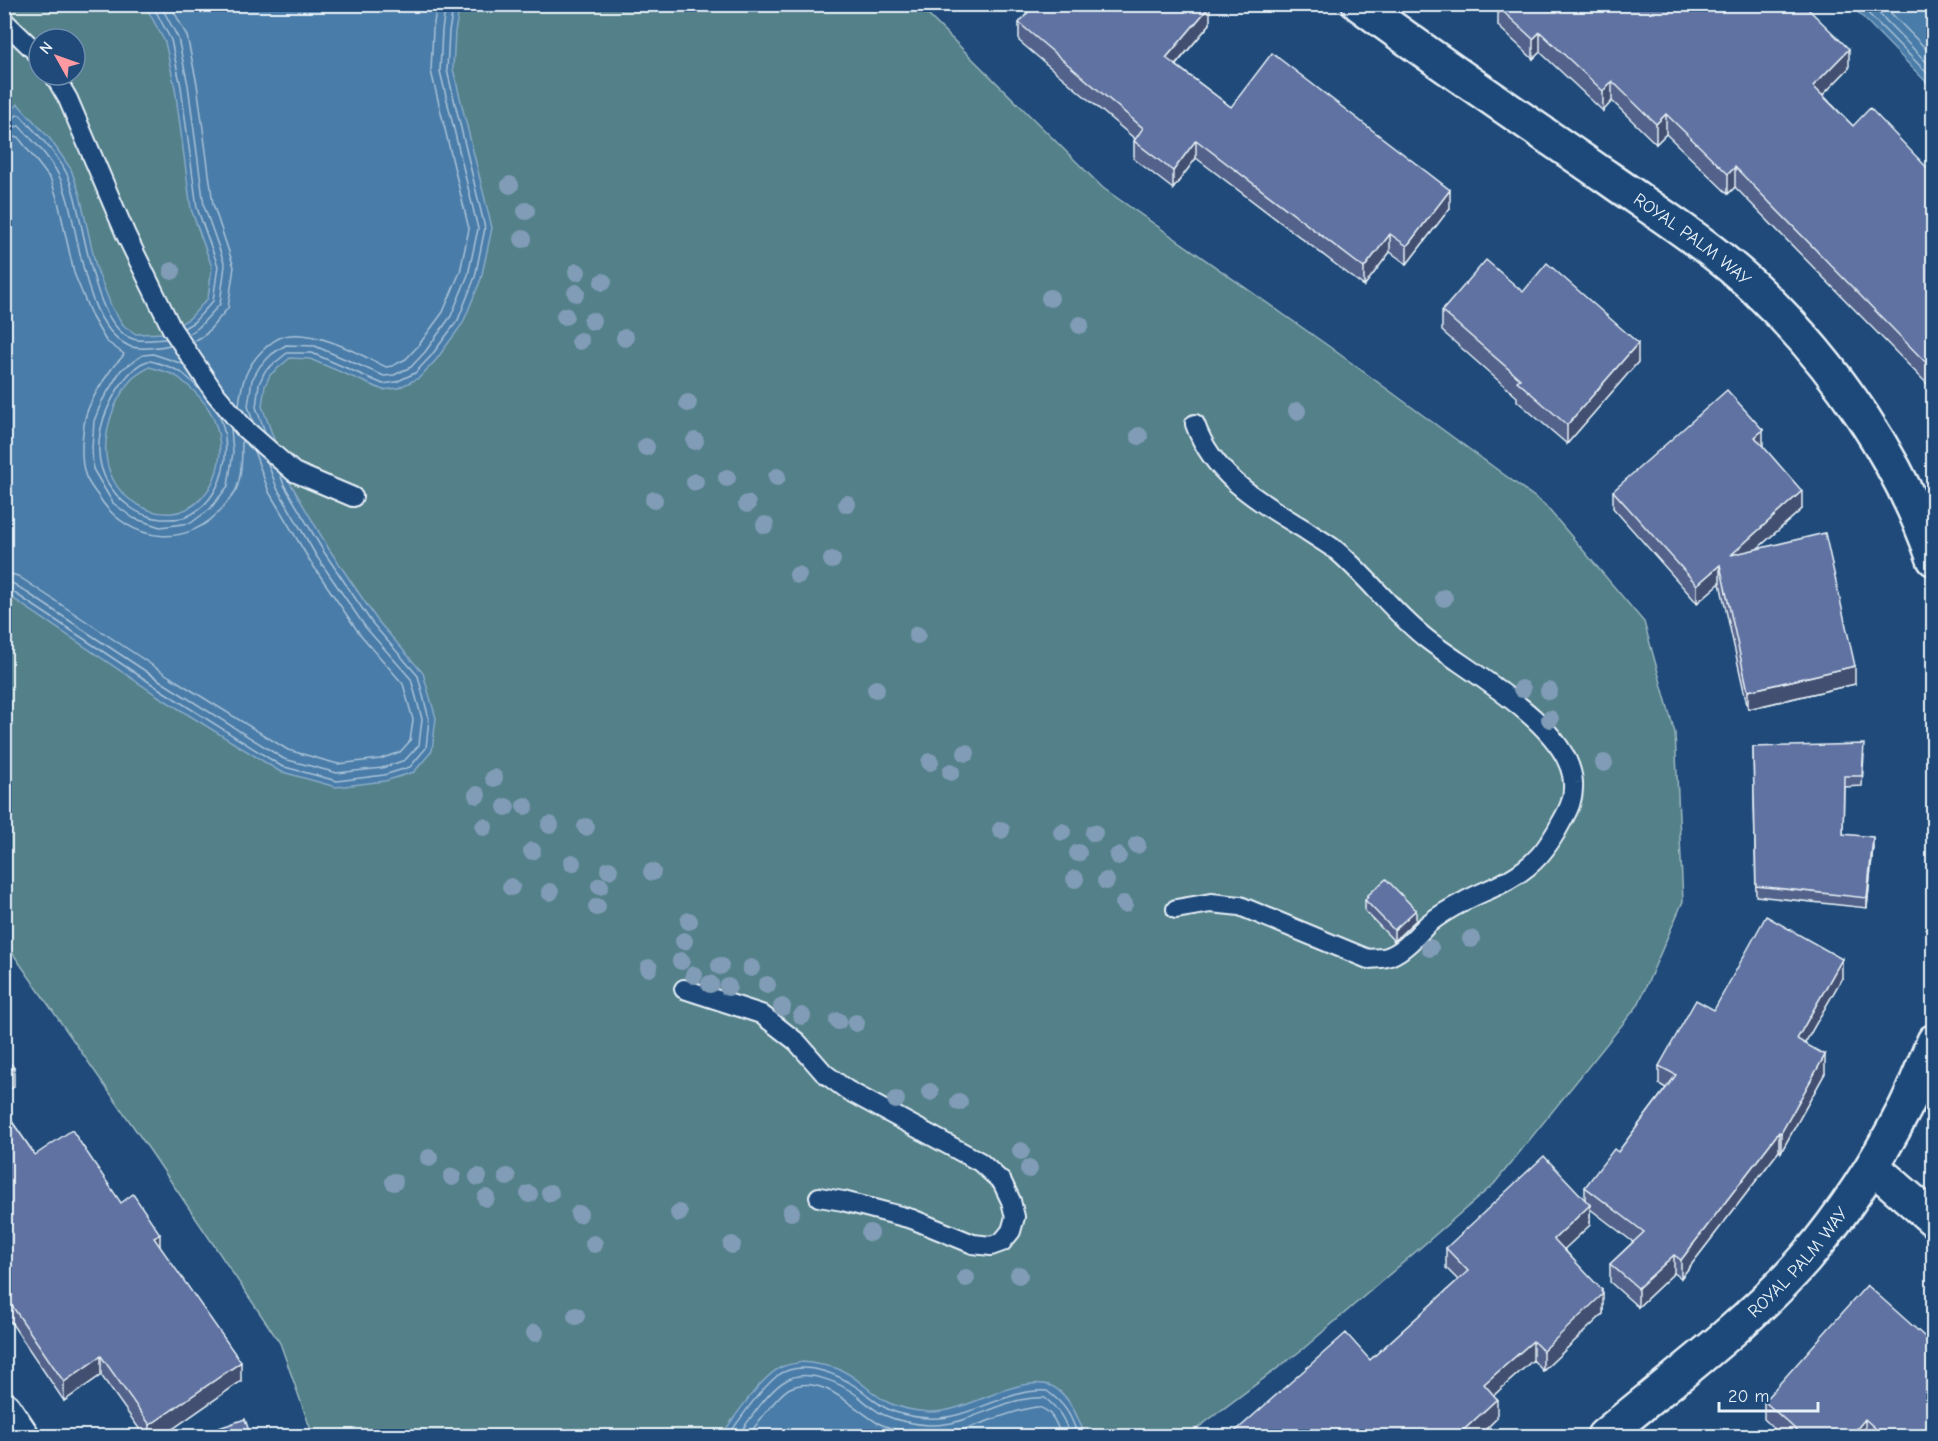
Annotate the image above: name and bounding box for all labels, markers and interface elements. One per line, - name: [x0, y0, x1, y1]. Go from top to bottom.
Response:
- north arrow: [27, 27, 87, 87]
- text: N: [36, 38, 57, 58]
- street label: ROYAL PALM WAY: [1629, 189, 1755, 290]
- street label: ROYAL PALM WAY: [1744, 1203, 1853, 1322]
- scale bar: [1719, 1375, 1818, 1413]
- text: 20 m: [1728, 1386, 1769, 1407]

